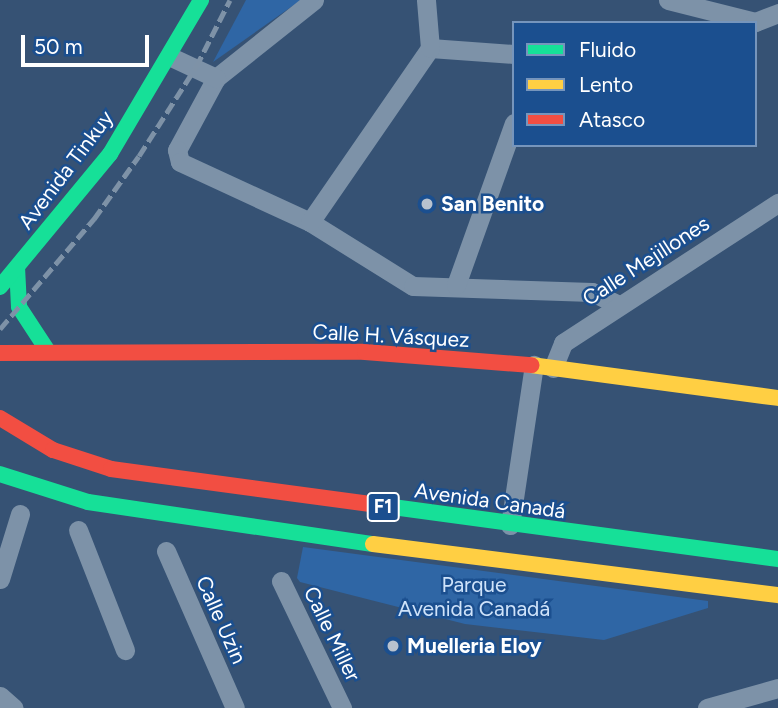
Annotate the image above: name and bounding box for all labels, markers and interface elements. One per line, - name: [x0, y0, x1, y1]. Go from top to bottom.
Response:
- scale bar: [24, 21, 152, 65]
- legend: [512, 21, 757, 147]
- text: 50 m: [34, 34, 83, 59]
- text: Fluido: [579, 37, 636, 62]
- text: Lento: [579, 72, 633, 97]
- street label: Avenida Tinkuy: [13, 106, 119, 234]
- text: Atasco: [579, 107, 645, 132]
- place label: San Benito: [441, 191, 544, 217]
- marker: San Benito: [419, 196, 435, 212]
- street label: Calle Mejillones: [578, 211, 714, 311]
- street label: Calle H. Vásquez: [312, 319, 470, 353]
- street label: Avenida Canadá: [413, 478, 567, 524]
- road number: F1: [366, 492, 400, 522]
- street label: Calle Uzin: [190, 572, 252, 668]
- park label: Parque Avenida Canadá: [398, 572, 550, 622]
- street label: Calle Miller: [298, 583, 366, 685]
- place label: Muelleria Eloy: [407, 633, 542, 659]
- marker: Muelleria Eloy: [385, 638, 401, 654]

